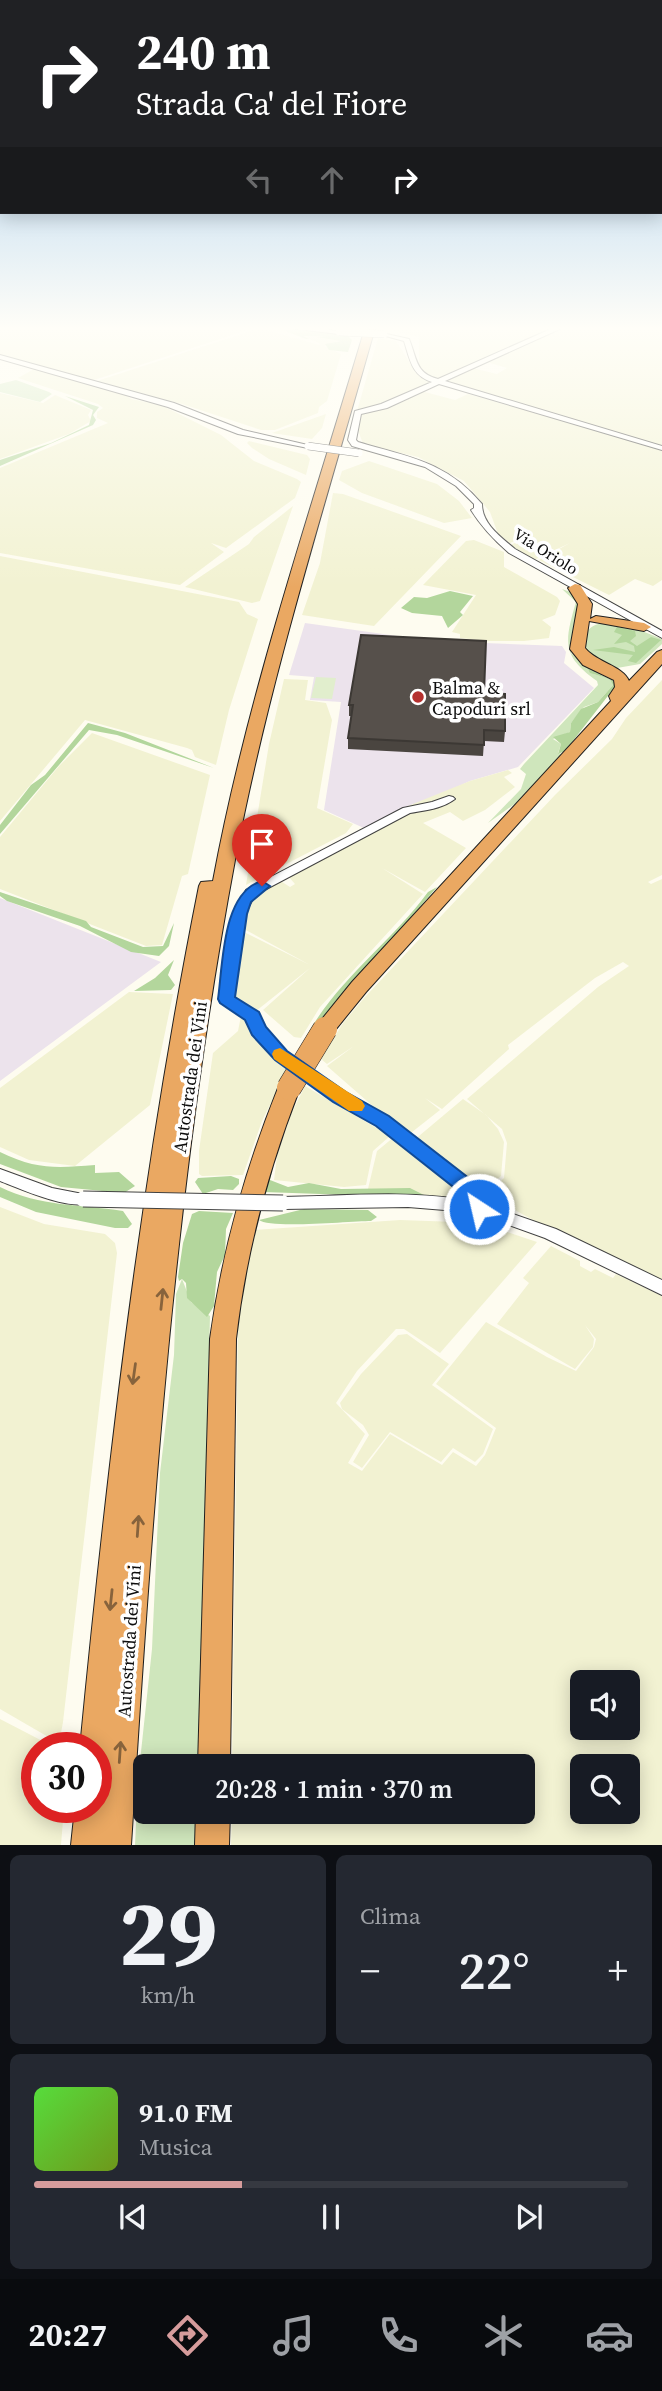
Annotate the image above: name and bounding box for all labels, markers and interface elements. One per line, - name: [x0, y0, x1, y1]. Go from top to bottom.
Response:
- text: 240 m: [136, 18, 271, 85]
- icon: right: [21, 28, 112, 119]
- text: Strada Ca' del Fiore: [136, 82, 407, 126]
- icon: left: [240, 161, 278, 199]
- icon: ahead: [313, 161, 351, 199]
- icon: right: [386, 161, 424, 199]
- street label: Via Oriolo: [510, 523, 583, 580]
- place label: Balma & Capoduri srl: [432, 675, 531, 721]
- marker: Balma & Capoduri srl: [410, 689, 426, 705]
- pin: [232, 814, 292, 886]
- icon: arrive: [243, 825, 281, 863]
- street label: Autostrada dei Vini: [167, 999, 213, 1155]
- position arrow: [442, 1172, 516, 1246]
- one-way arrow: [155, 1289, 168, 1311]
- one-way arrow: [127, 1362, 140, 1385]
- one-way arrow: [132, 1515, 145, 1537]
- street label: Autostrada dei Vini: [111, 1564, 147, 1718]
- one-way arrow: [104, 1589, 117, 1611]
- map controls: [570, 1670, 640, 1824]
- button: sound: [570, 1670, 640, 1740]
- speed limit sign: 30: [21, 1732, 112, 1823]
- one-way arrow: [114, 1742, 127, 1764]
- button: search: [570, 1754, 640, 1824]
- text: 20:28 · 1 min · 370 m: [215, 1771, 453, 1807]
- text: 29: [119, 1871, 217, 1995]
- text: Clima: [360, 1900, 421, 1932]
- text: 22°: [458, 1935, 530, 2006]
- text: −: [360, 1945, 380, 1997]
- text: +: [608, 1945, 628, 1997]
- text: km/h: [141, 1979, 195, 2011]
- text: 91.0 FM: [139, 2095, 233, 2131]
- text: Musica: [139, 2131, 212, 2163]
- icon: previous: [114, 2198, 152, 2236]
- icon: pause: [312, 2198, 350, 2236]
- icon: next: [510, 2198, 548, 2236]
- icon: directions: [163, 2311, 212, 2360]
- icon: music: [269, 2311, 318, 2360]
- icon: phone: [374, 2311, 423, 2360]
- icon: climate: [479, 2311, 528, 2360]
- icon: car: [585, 2311, 634, 2360]
- text: 20:27: [28, 2313, 107, 2357]

